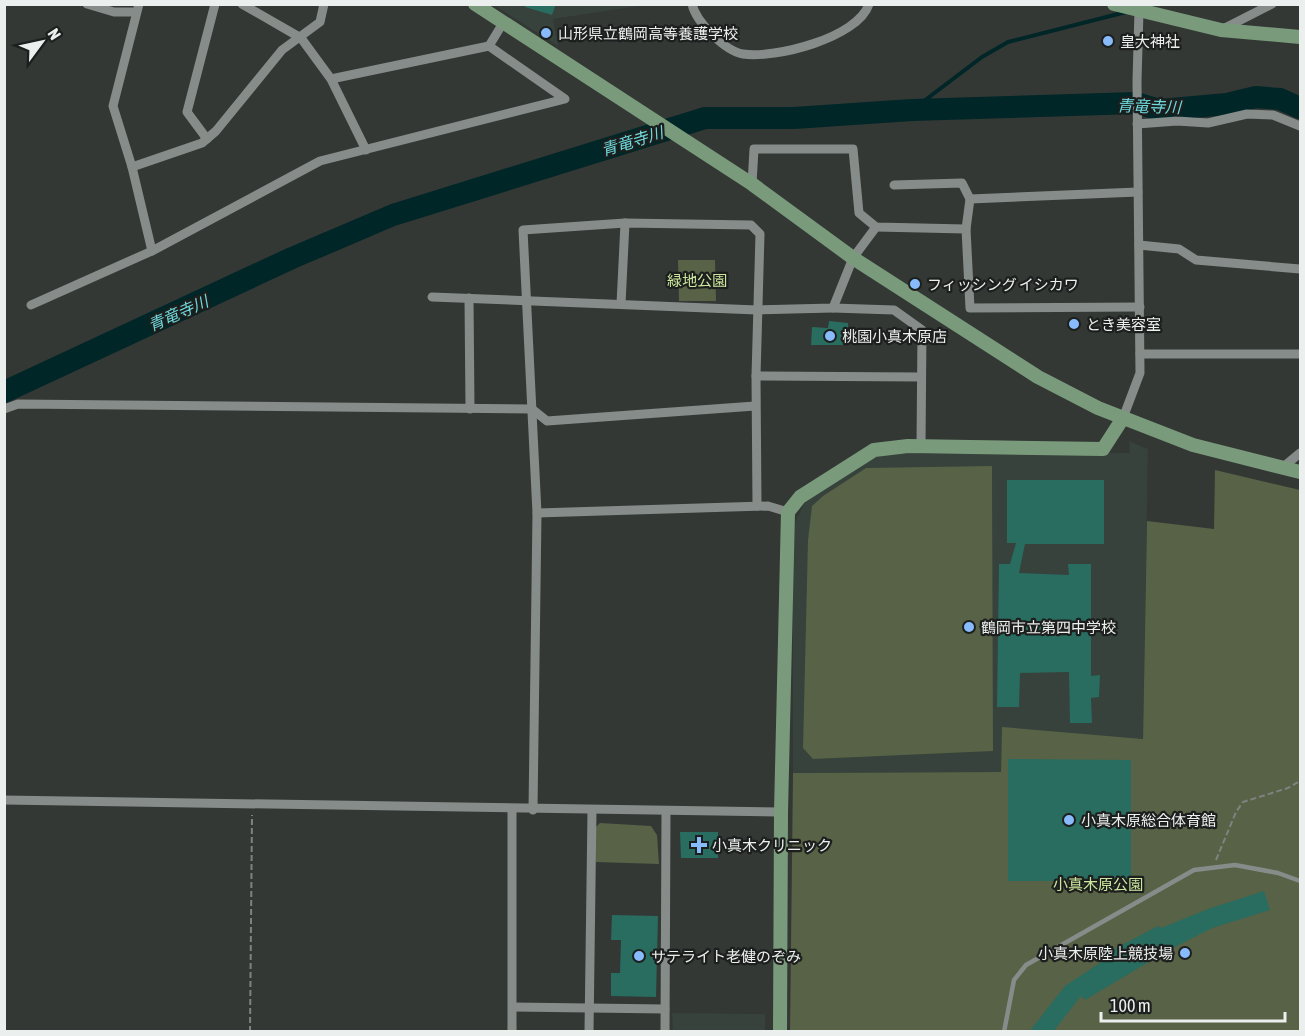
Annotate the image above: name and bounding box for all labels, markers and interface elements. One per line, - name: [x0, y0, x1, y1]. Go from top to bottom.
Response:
- north arrow: [12, 12, 72, 72]
- text: N: [44, 25, 65, 43]
- place label: 山形県立鶴岡高等養護学校: [558, 25, 738, 42]
- marker: 山形県立鶴岡高等養護学校: [539, 26, 553, 40]
- place label: 皇大神社: [1120, 33, 1180, 50]
- marker: 皇大神社: [1101, 34, 1115, 48]
- water label: 青竜寺川: [1117, 96, 1183, 116]
- water label: 青竜寺川: [599, 122, 667, 159]
- park label: 緑地公園: [667, 272, 727, 289]
- place label: フィッシング イシカワ: [927, 276, 1079, 293]
- marker: フィッシング イシカワ: [908, 277, 922, 291]
- water label: 青竜寺川: [145, 291, 213, 334]
- place label: とき美容室: [1086, 316, 1161, 333]
- marker: とき美容室: [1067, 317, 1081, 331]
- place label: 桃園小真木原店: [842, 328, 947, 345]
- marker: 桃園小真木原店: [823, 329, 837, 343]
- place label: 鶴岡市立第四中学校: [981, 619, 1116, 636]
- marker: 鶴岡市立第四中学校: [962, 620, 976, 634]
- place label: 小真木原総合体育館: [1081, 812, 1216, 829]
- marker: 小真木原総合体育館: [1062, 813, 1076, 827]
- marker: 小真木クリニック: [690, 836, 708, 854]
- place label: 小真木クリニック: [712, 837, 832, 854]
- park label: 小真木原公園: [1053, 876, 1143, 893]
- place label: 小真木原陸上競技場: [1038, 945, 1173, 962]
- marker: 小真木原陸上競技場: [1178, 946, 1192, 960]
- place label: サテライト老健のぞみ: [651, 948, 801, 965]
- marker: サテライト老健のぞみ: [632, 949, 646, 963]
- scale bar: [1101, 985, 1286, 1023]
- text: 100 m: [1110, 995, 1151, 1016]

